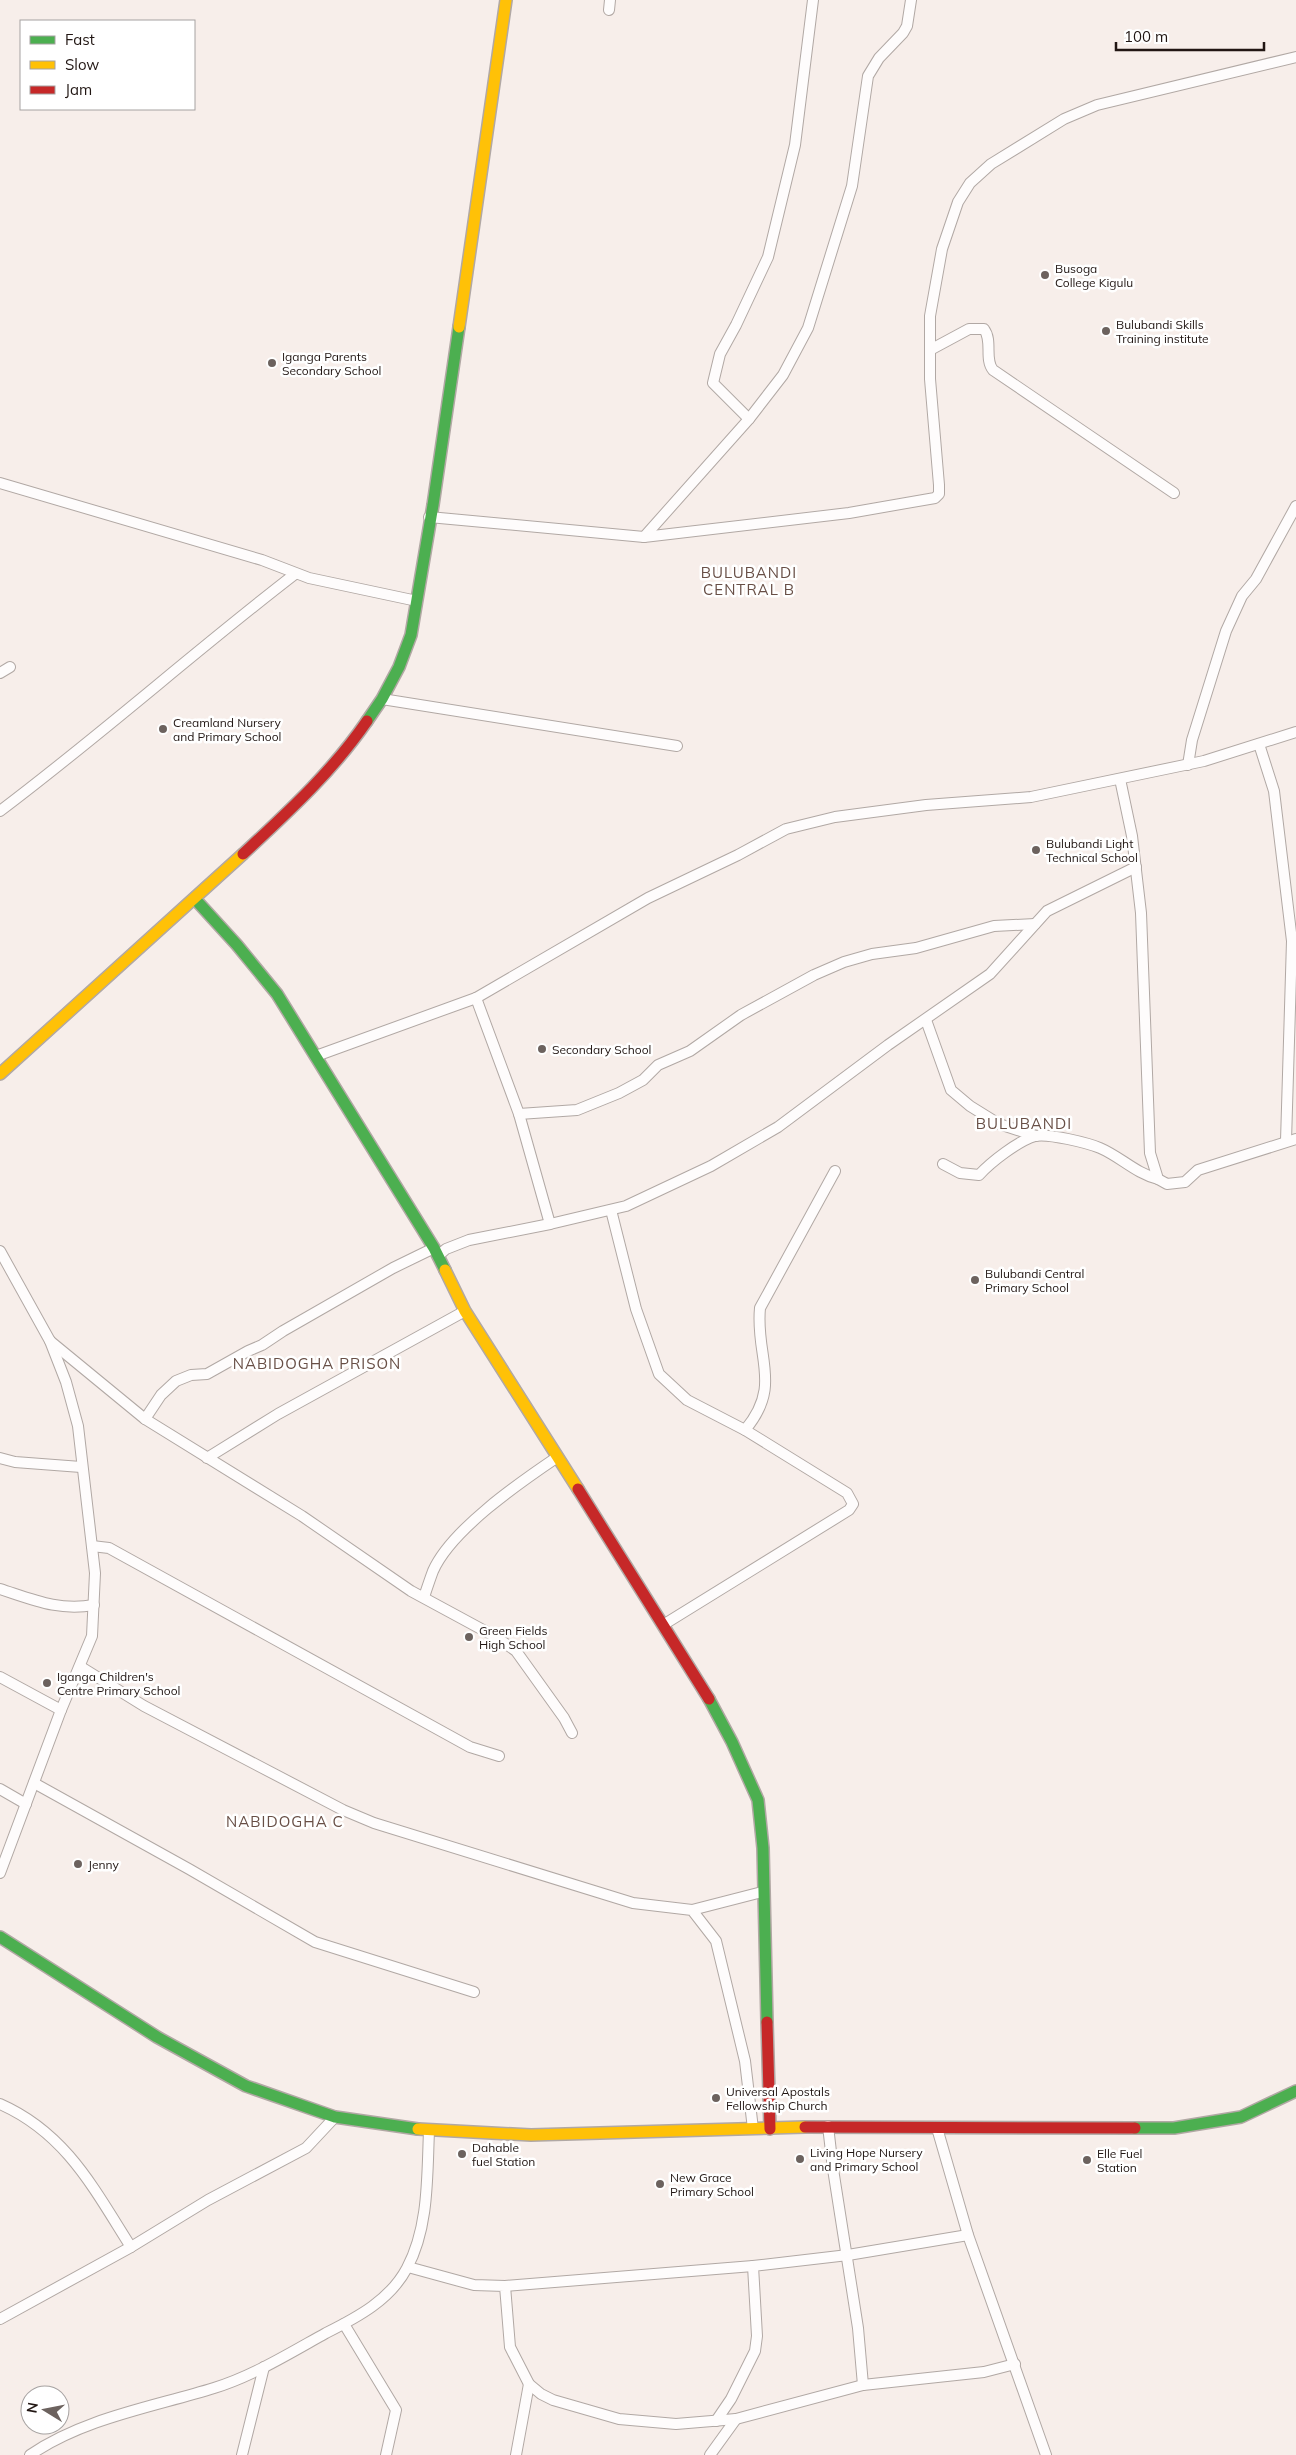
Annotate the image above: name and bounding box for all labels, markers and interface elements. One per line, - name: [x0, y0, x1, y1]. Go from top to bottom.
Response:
- legend: [20, 20, 195, 110]
- scale bar: [1116, 20, 1264, 52]
- text: 100 m: [1124, 27, 1168, 46]
- text: Fast: [65, 30, 95, 49]
- text: Slow: [65, 55, 99, 74]
- text: Jam: [65, 80, 92, 99]
- place label: Busoga College Kigulu: [1055, 261, 1133, 290]
- marker: Busoga College Kigulu: [1039, 269, 1051, 281]
- place label: Bulubandi Skills Training institute: [1116, 317, 1209, 346]
- marker: Bulubandi Skills Training institute: [1100, 325, 1112, 337]
- place label: Iganga Parents Secondary School: [282, 349, 381, 378]
- marker: Iganga Parents Secondary School: [266, 357, 278, 369]
- district label: BULUBANDI CENTRAL B: [701, 563, 797, 599]
- place label: Creamland Nursery and Primary School: [173, 715, 282, 744]
- marker: Creamland Nursery and Primary School: [157, 723, 169, 735]
- place label: Bulubandi Light Technical School: [1046, 836, 1138, 865]
- marker: Bulubandi Light Technical School: [1030, 844, 1042, 856]
- place label: Secondary School: [552, 1042, 651, 1057]
- marker: Secondary School: [536, 1043, 548, 1055]
- district label: BULUBANDI: [976, 1114, 1072, 1133]
- place label: Bulubandi Central Primary School: [985, 1266, 1084, 1295]
- marker: Bulubandi Central Primary School: [969, 1274, 981, 1286]
- district label: NABIDOGHA PRISON: [233, 1354, 401, 1373]
- place label: Green Fields High School: [479, 1623, 547, 1652]
- marker: Green Fields High School: [463, 1631, 475, 1643]
- place label: Iganga Children's Centre Primary School: [57, 1669, 180, 1698]
- marker: Iganga Children's Centre Primary School: [41, 1677, 53, 1689]
- district label: NABIDOGHA C: [226, 1812, 344, 1831]
- place label: Jenny: [88, 1857, 119, 1872]
- marker: Jenny: [72, 1858, 84, 1870]
- place label: Universal Apostals Fellowship Church: [726, 2084, 830, 2113]
- marker: Universal Apostals Fellowship Church: [710, 2092, 722, 2104]
- place label: Dahable fuel Station: [472, 2140, 535, 2169]
- place label: Living Hope Nursery and Primary School: [810, 2145, 923, 2174]
- place label: Elle Fuel Station: [1097, 2146, 1142, 2175]
- marker: Dahable fuel Station: [456, 2148, 468, 2160]
- marker: Living Hope Nursery and Primary School: [794, 2153, 806, 2165]
- marker: Elle Fuel Station: [1081, 2154, 1093, 2166]
- place label: New Grace Primary School: [670, 2170, 754, 2199]
- marker: New Grace Primary School: [654, 2178, 666, 2190]
- north arrow: [20, 2385, 70, 2435]
- text: N: [22, 2401, 42, 2415]

